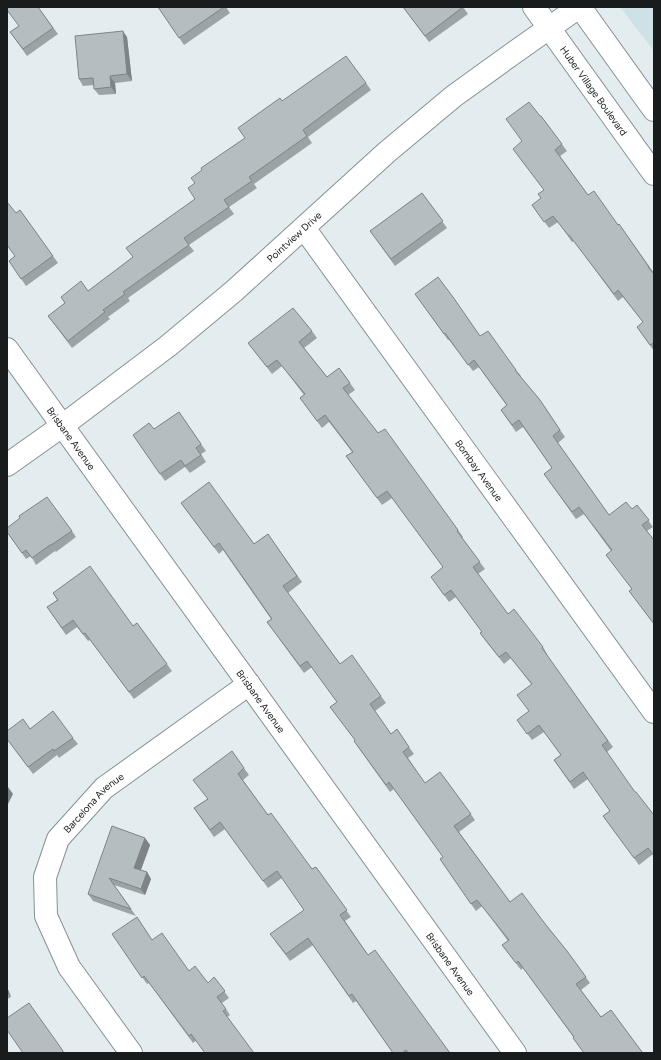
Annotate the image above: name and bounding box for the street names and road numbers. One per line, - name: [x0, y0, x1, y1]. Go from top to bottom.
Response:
- street label: Huber Village Boulevard: [557, 43, 631, 138]
- street label: Pointview Drive: [264, 208, 324, 265]
- street label: Brisbane Avenue: [44, 404, 99, 473]
- street label: Bombay Avenue: [453, 437, 506, 504]
- street label: Brisbane Avenue: [234, 667, 288, 736]
- street label: Barcelona Avenue: [60, 769, 126, 836]
- street label: Brisbane Avenue: [423, 929, 478, 998]

